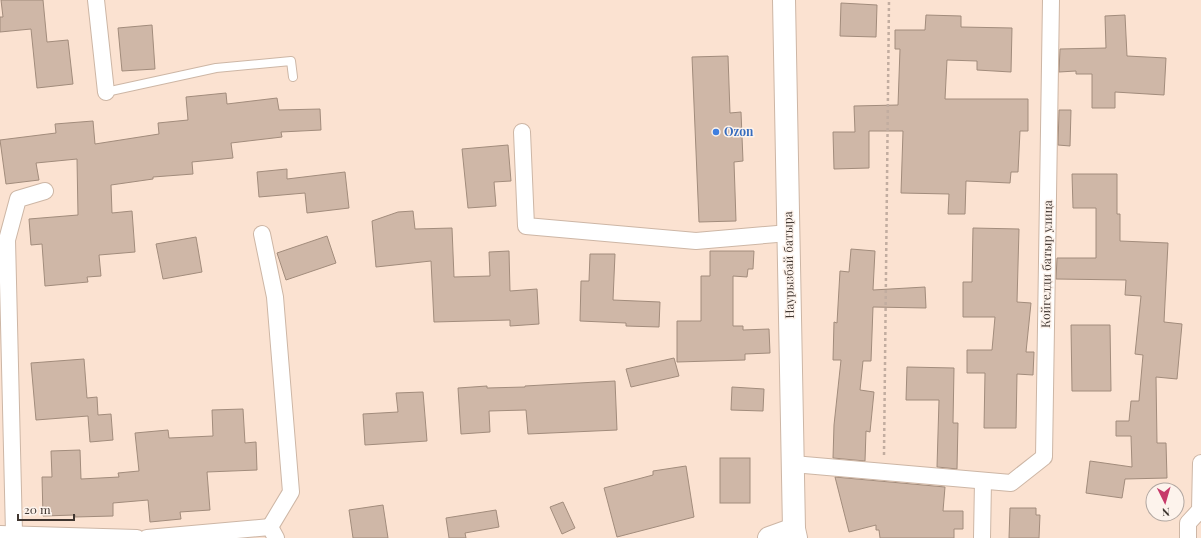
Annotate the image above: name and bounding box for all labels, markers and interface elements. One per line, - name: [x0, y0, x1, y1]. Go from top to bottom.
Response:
- place label: Ozon: [724, 123, 754, 139]
- marker: Ozon: [711, 127, 721, 137]
- street label: Койгелди батыр улица: [1037, 200, 1055, 328]
- street label: Наурызбай батыра: [779, 211, 797, 319]
- north arrow: [1145, 482, 1185, 522]
- scale bar: [18, 496, 74, 522]
- text: 20 m: [24, 501, 51, 517]
- text: N: [1161, 505, 1171, 520]

